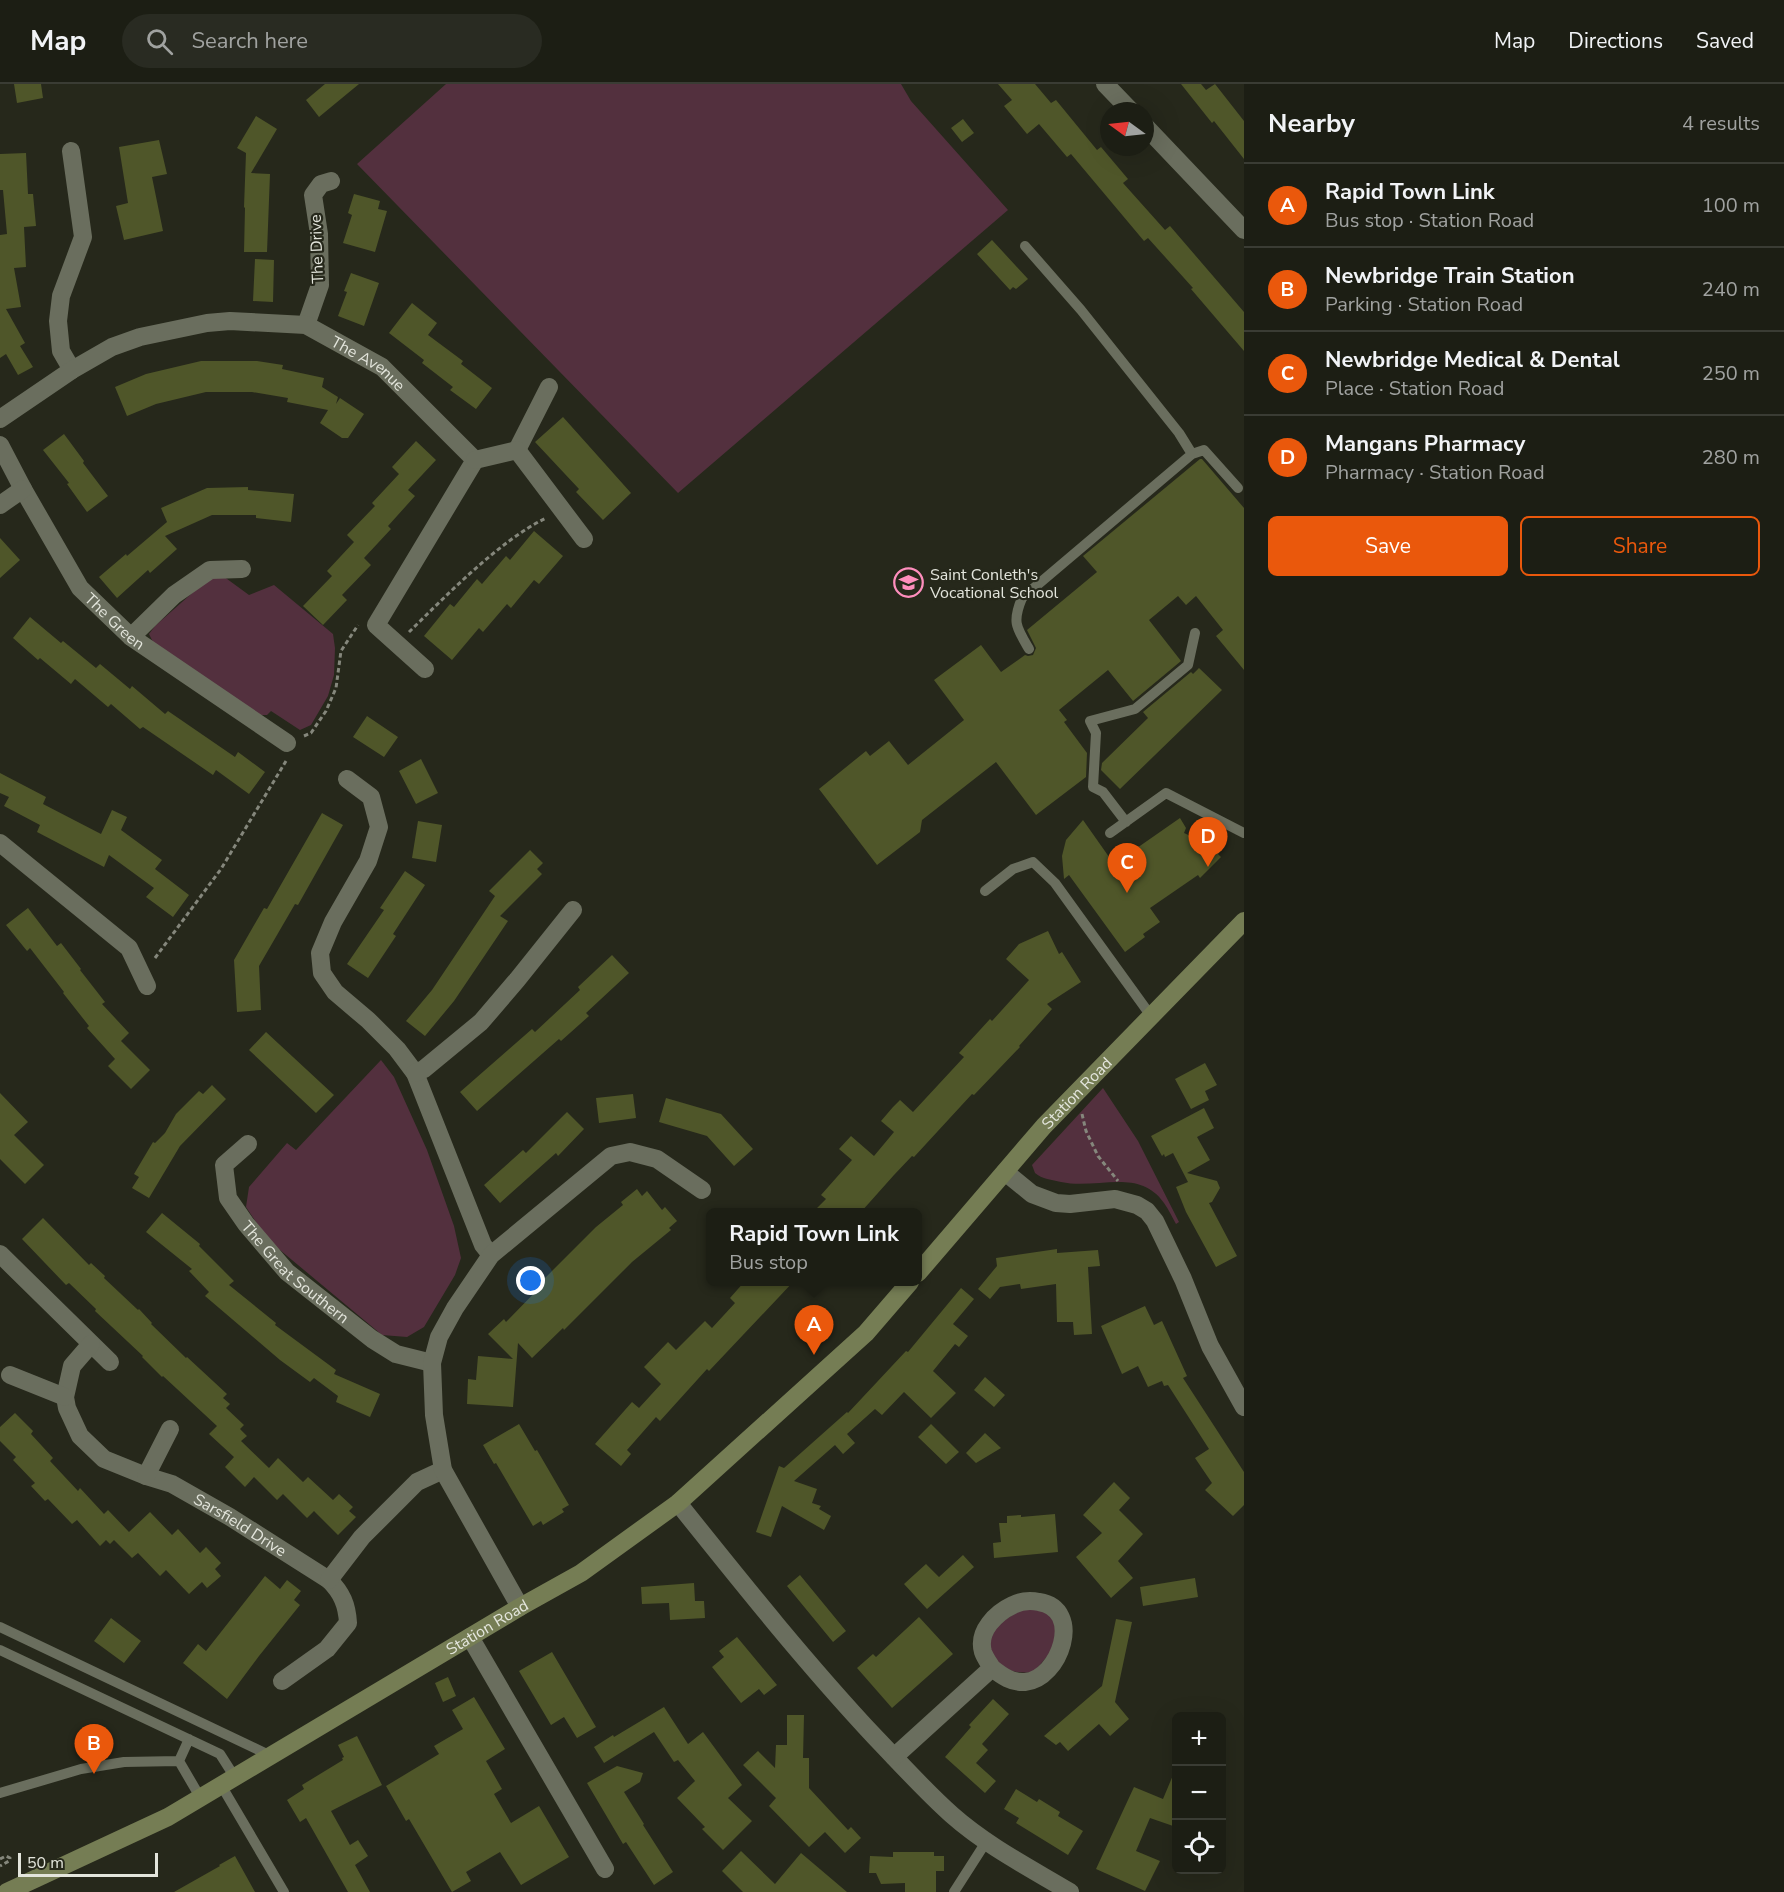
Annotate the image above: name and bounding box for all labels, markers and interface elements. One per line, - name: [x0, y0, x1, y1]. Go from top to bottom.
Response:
- search box: [122, 14, 542, 68]
- text: Map: [30, 22, 86, 60]
- icon: search: [143, 25, 176, 58]
- text: Search here: [191, 26, 308, 56]
- text: Map: [1494, 27, 1535, 55]
- text: Directions: [1568, 27, 1663, 55]
- text: Saved: [1696, 27, 1754, 55]
- north arrow: [1100, 102, 1154, 156]
- text: Nearby: [1268, 106, 1355, 141]
- text: 4 results: [1682, 110, 1760, 137]
- text: Rapid Town Link: [1325, 177, 1495, 207]
- text: A: [1280, 192, 1295, 219]
- text: 100 m: [1702, 192, 1760, 219]
- text: Bus stop · Station Road: [1325, 207, 1534, 234]
- street label: The Drive: [305, 214, 329, 284]
- text: Newbridge Train Station: [1325, 261, 1575, 291]
- text: B: [1281, 276, 1294, 303]
- text: 240 m: [1702, 276, 1760, 303]
- text: Parking · Station Road: [1325, 291, 1523, 318]
- street label: The Avenue: [327, 331, 410, 396]
- text: Newbridge Medical & Dental: [1325, 345, 1620, 375]
- text: C: [1281, 360, 1294, 387]
- text: 250 m: [1702, 360, 1760, 387]
- text: Place · Station Road: [1325, 375, 1504, 402]
- text: Mangans Pharmacy: [1325, 429, 1525, 459]
- text: D: [1280, 444, 1295, 471]
- text: 280 m: [1702, 444, 1760, 471]
- text: Pharmacy · Station Road: [1325, 459, 1545, 486]
- button: Save: [1268, 516, 1508, 576]
- button: Share: [1520, 516, 1760, 576]
- place label: Saint Conleth's Vocational School: [929, 564, 1059, 604]
- school or university icon: Saint Conleth's Vocational School: [893, 567, 925, 599]
- street label: The Green: [79, 588, 149, 655]
- pin: D: [1188, 818, 1228, 867]
- pin: C: [1108, 844, 1146, 893]
- street label: Station Road: [1037, 1053, 1117, 1134]
- popup: [706, 1208, 922, 1286]
- street label: The Great Southern: [236, 1216, 353, 1329]
- text: Rapid Town Link: [729, 1219, 899, 1249]
- text: Bus stop: [729, 1249, 808, 1276]
- your location: [516, 1266, 545, 1295]
- pin: A: [794, 1306, 834, 1355]
- street label: Sarsfield Drive: [189, 1489, 290, 1562]
- street label: Station Road: [442, 1594, 533, 1661]
- map controls: [1172, 1712, 1226, 1874]
- button: +: [1172, 1712, 1226, 1766]
- pin: B: [74, 1724, 113, 1774]
- button: −: [1172, 1766, 1226, 1820]
- button: locate: [1172, 1820, 1226, 1874]
- scale bar: [18, 1850, 158, 1878]
- text: 50 m: [27, 1852, 64, 1874]

